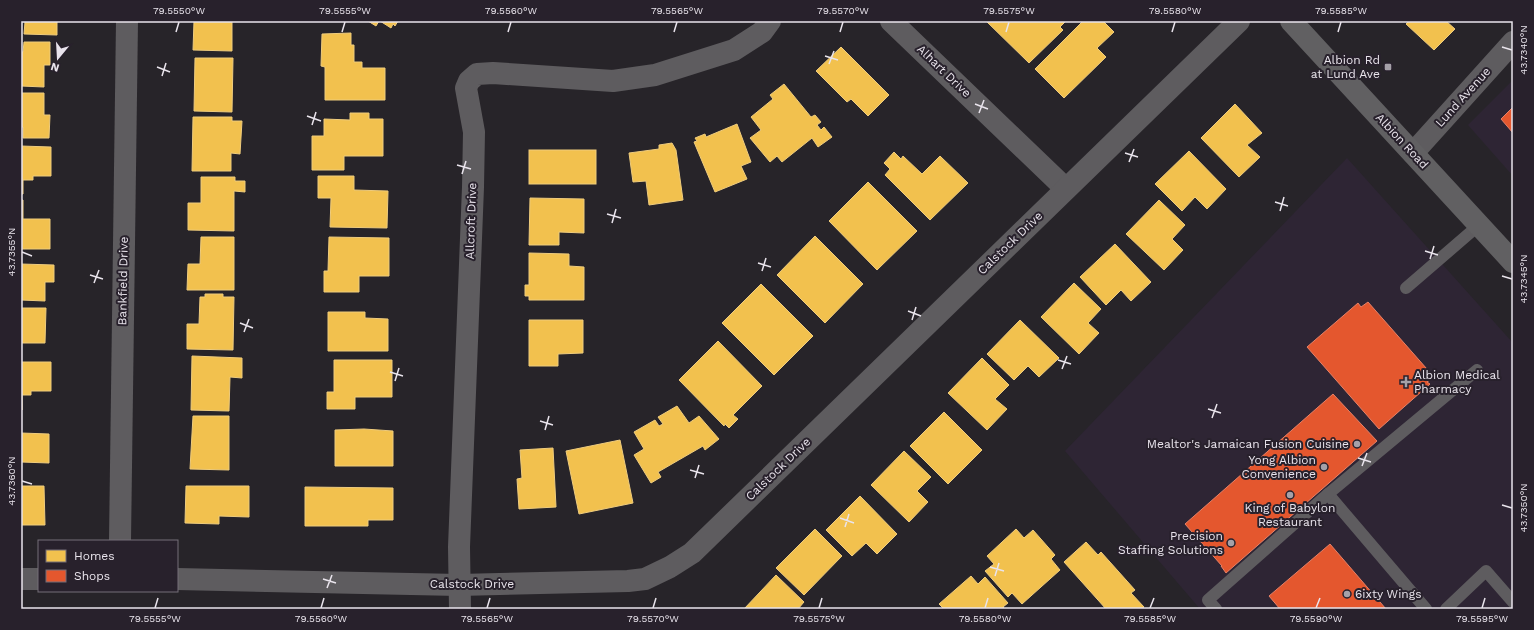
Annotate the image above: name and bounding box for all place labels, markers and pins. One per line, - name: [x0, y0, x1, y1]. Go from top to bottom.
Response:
- place label: Albion Rd at Lund Ave: [1311, 53, 1380, 81]
- marker: Albion Rd at Lund Ave: [1383, 62, 1393, 72]
- place label: Albion Medical Pharmacy: [1414, 368, 1500, 396]
- marker: Albion Medical Pharmacy: [1401, 377, 1411, 387]
- place label: Mealtor's Jamaican Fusion Cuisine: [1147, 437, 1349, 451]
- marker: Mealtor's Jamaican Fusion Cuisine: [1352, 439, 1362, 449]
- place label: Yong Albion Convenience: [1242, 453, 1316, 481]
- marker: Yong Albion Convenience: [1319, 462, 1329, 472]
- marker: King of Babylon Restaurant: [1285, 490, 1295, 500]
- place label: King of Babylon Restaurant: [1245, 501, 1335, 529]
- place label: Precision Staffing Solutions: [1118, 529, 1223, 557]
- marker: Precision Staffing Solutions: [1226, 538, 1236, 548]
- place label: 6ixty Wings: [1355, 587, 1421, 601]
- marker: 6ixty Wings: [1342, 589, 1352, 599]

